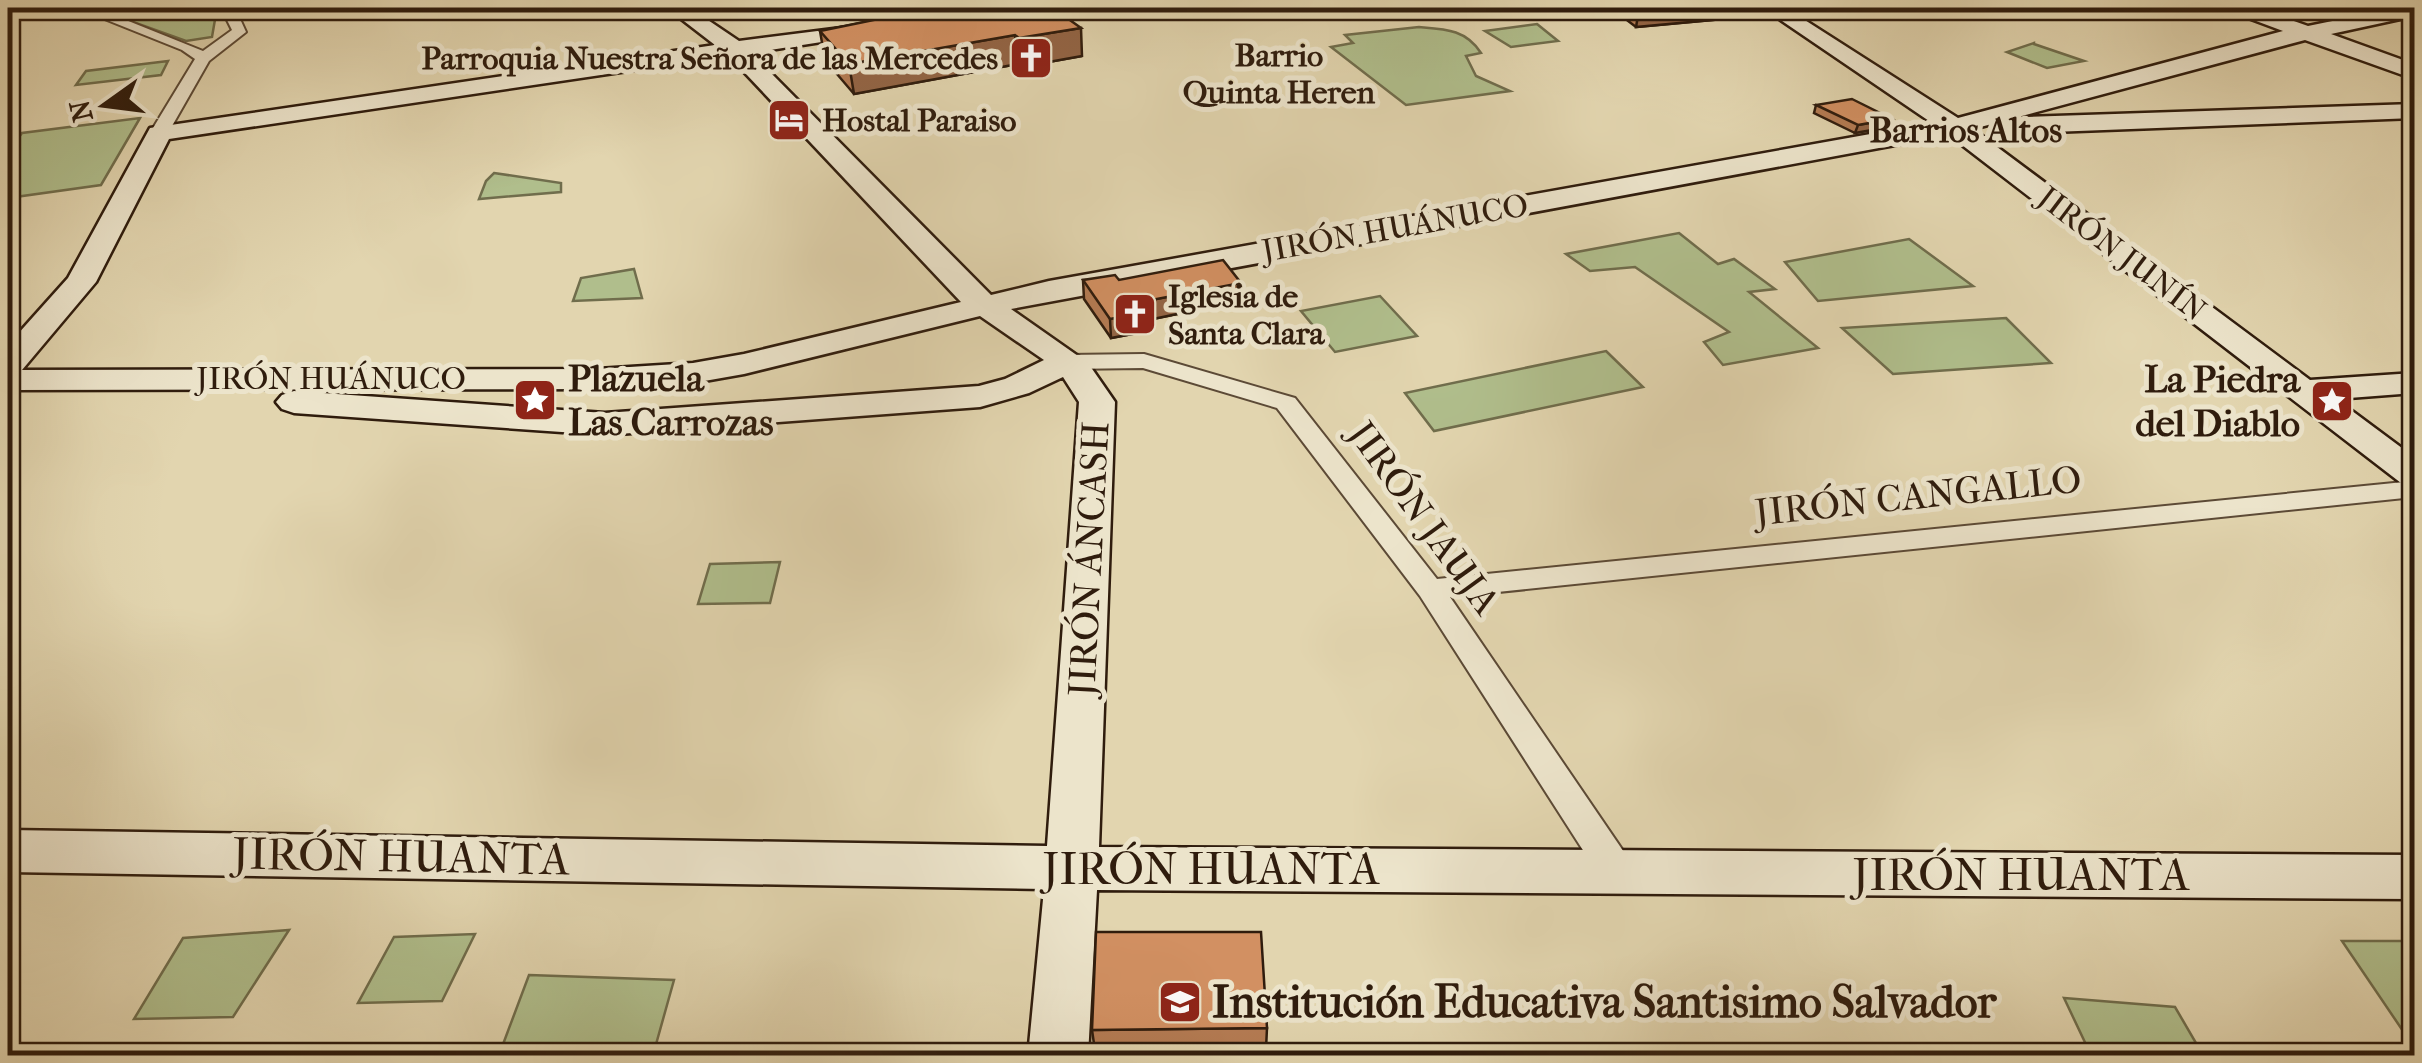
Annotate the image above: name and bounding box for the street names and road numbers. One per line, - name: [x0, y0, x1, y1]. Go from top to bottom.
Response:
- street label: JIRÓN JUNÍN: [2028, 177, 2213, 329]
- street label: JIRÓN HUÁNUCO: [1256, 186, 1531, 270]
- street label: JIRÓN HUÁNUCO: [193, 360, 466, 397]
- street label: JIRÓN JAUJA: [1337, 410, 1509, 623]
- street label: JIRÓN ÁNCASH: [1059, 420, 1119, 701]
- street label: JIRÓN CANGALLO: [1750, 456, 2084, 536]
- street label: JIRÓN HUANTA: [229, 826, 571, 886]
- street label: JIRÓN HUANTA: [1040, 841, 1380, 896]
- street label: JIRÓN HUANTA: [1850, 847, 2190, 902]

